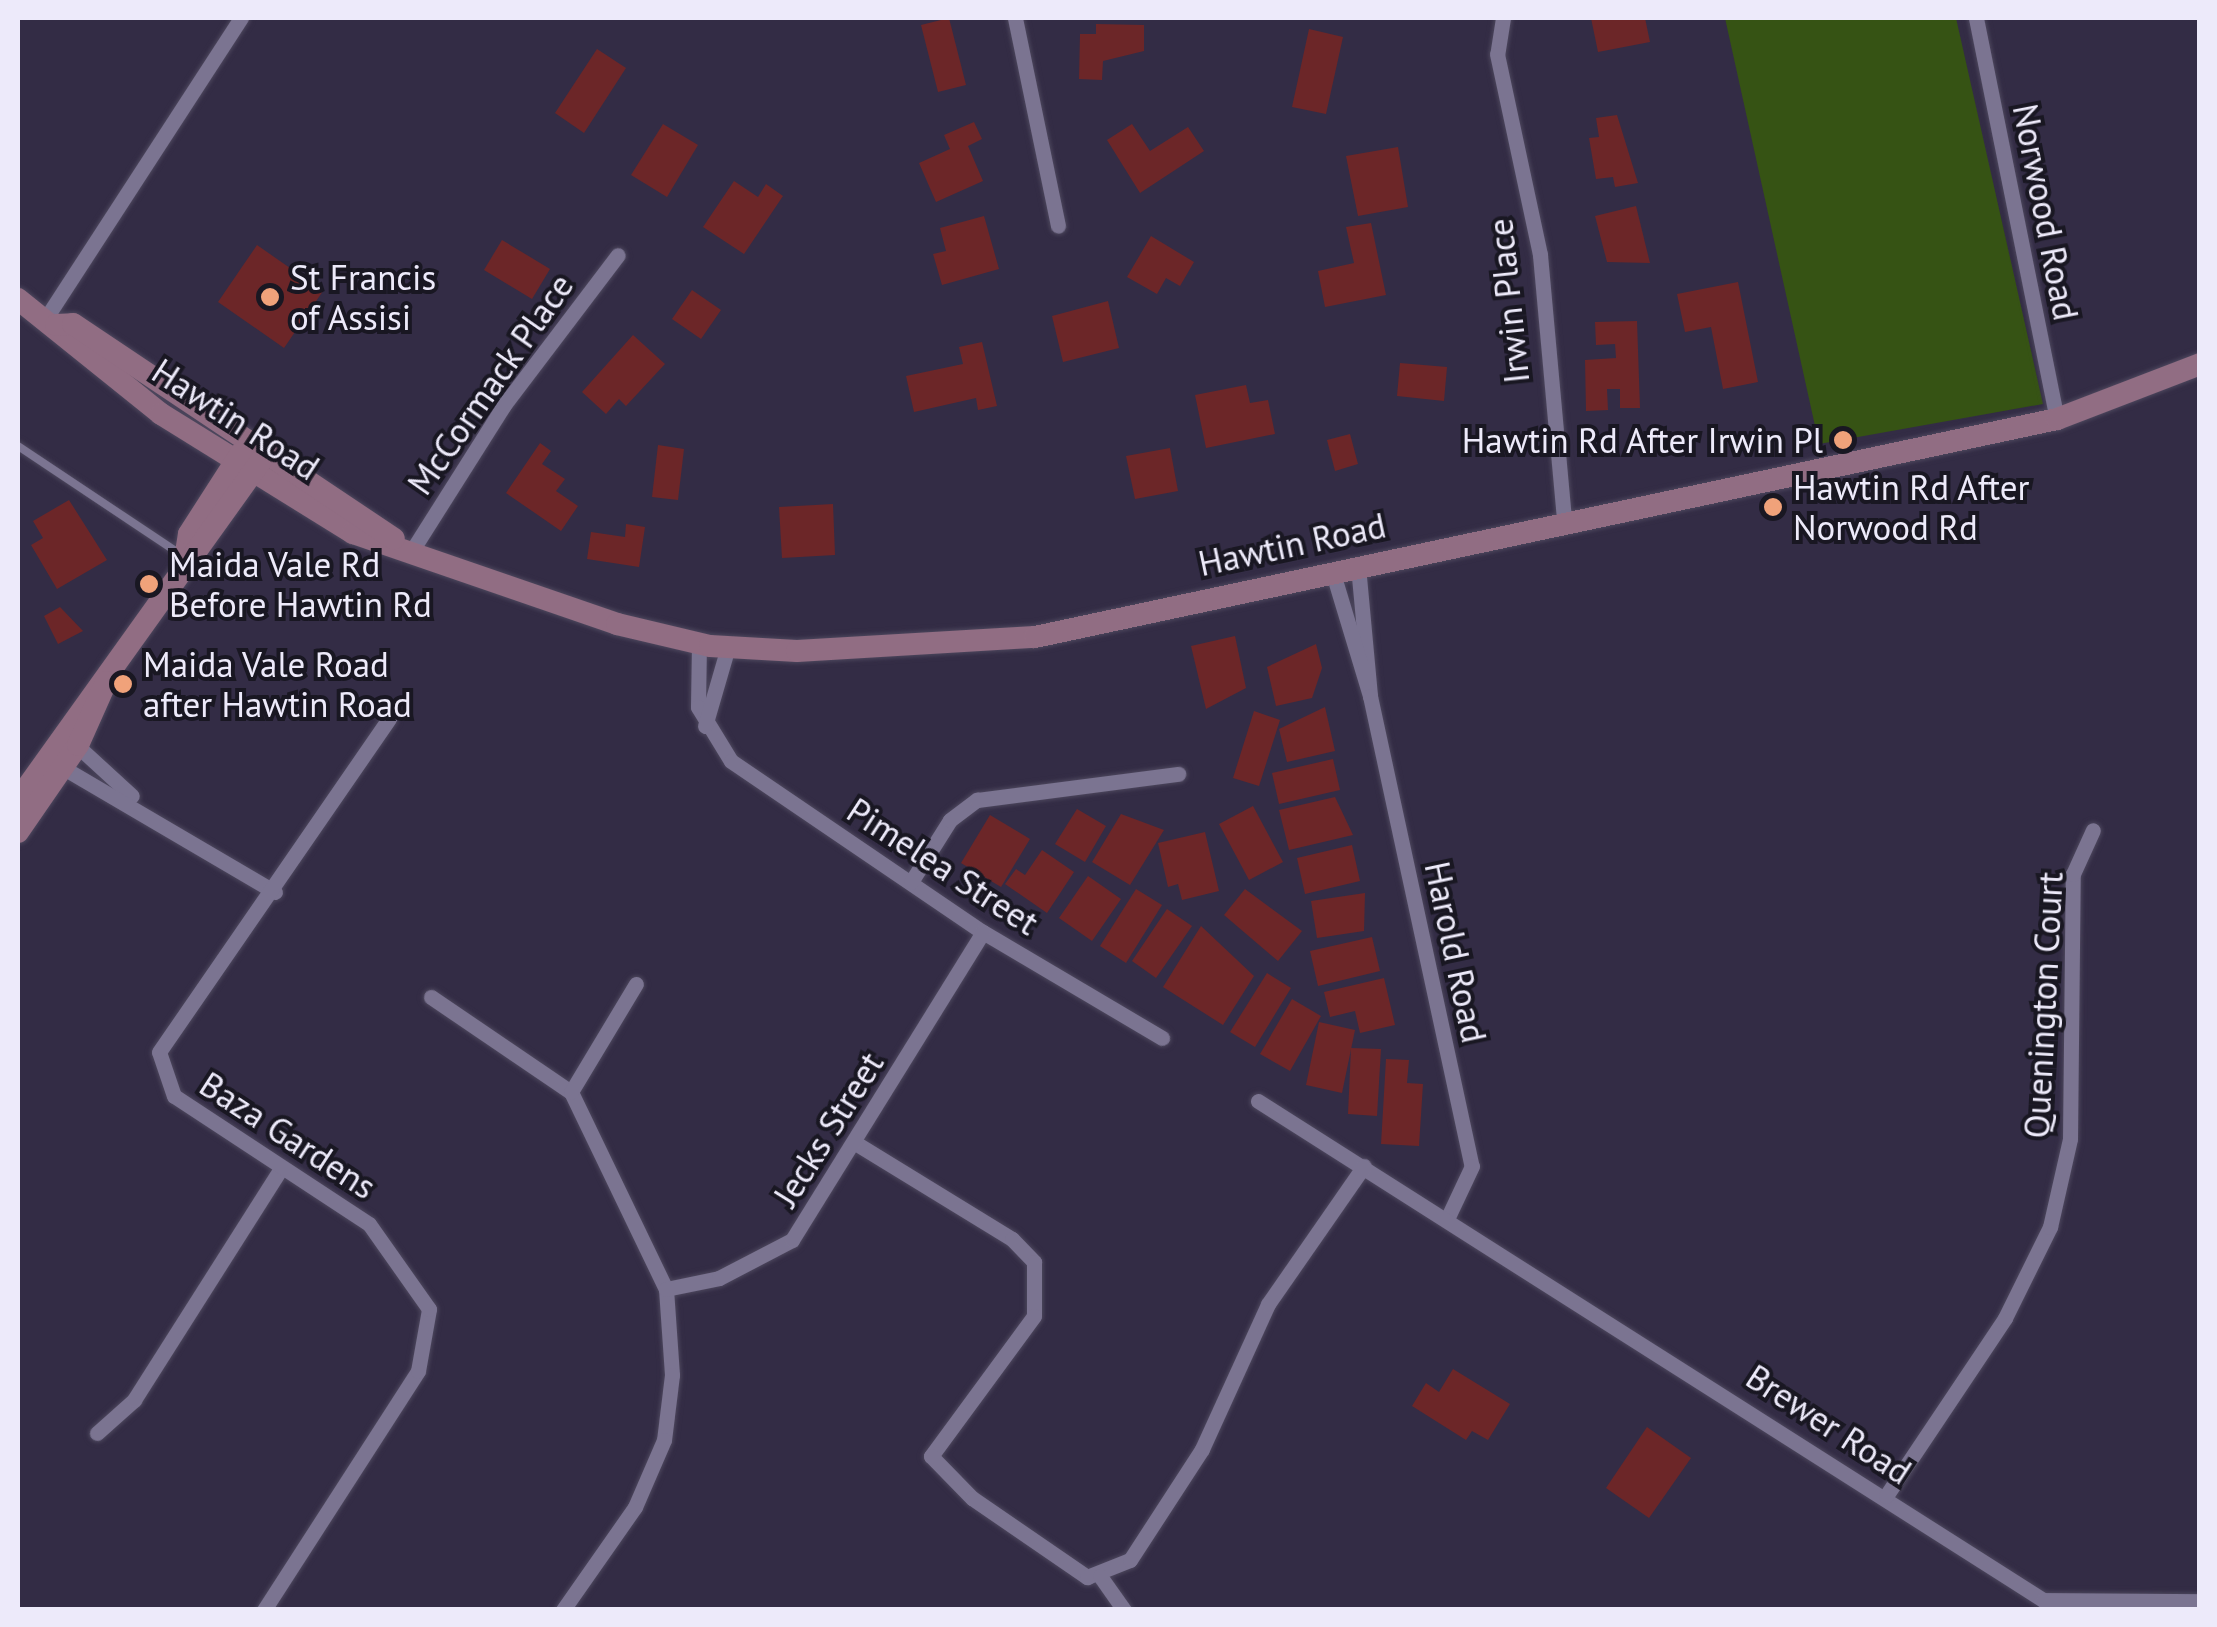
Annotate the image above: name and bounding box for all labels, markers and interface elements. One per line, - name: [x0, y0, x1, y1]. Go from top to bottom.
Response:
- street label: Norwood Road: [2004, 100, 2088, 324]
- street label: Irwin Place: [1478, 216, 1538, 386]
- place label: St Francis of Assisi: [290, 256, 436, 338]
- street label: McCormack Place: [398, 265, 582, 503]
- marker: St Francis of Assisi: [259, 286, 281, 308]
- street label: Hawtin Road: [145, 350, 327, 488]
- place label: Hawtin Rd After Irwin Pl: [1461, 419, 1823, 461]
- marker: Hawtin Rd After Irwin Pl: [1832, 429, 1854, 451]
- place label: Hawtin Rd After Norwood Rd: [1793, 466, 2031, 548]
- marker: Hawtin Rd After Norwood Rd: [1762, 496, 1784, 518]
- street label: Hawtin Road: [1194, 504, 1390, 584]
- place label: Maida Vale Rd Before Hawtin Rd: [169, 543, 432, 625]
- marker: Maida Vale Rd Before Hawtin Rd: [138, 573, 160, 595]
- place label: Maida Vale Road after Hawtin Road: [143, 643, 412, 725]
- marker: Maida Vale Road after Hawtin Road: [112, 673, 134, 695]
- street label: Pimelea Street: [840, 789, 1046, 943]
- street label: Harold Road: [1416, 858, 1496, 1046]
- street label: Quenington Court: [2015, 871, 2071, 1139]
- street label: Jecks Street: [764, 1044, 892, 1214]
- street label: Baza Gardens: [192, 1063, 384, 1207]
- street label: Brewer Road: [1739, 1355, 1919, 1493]

